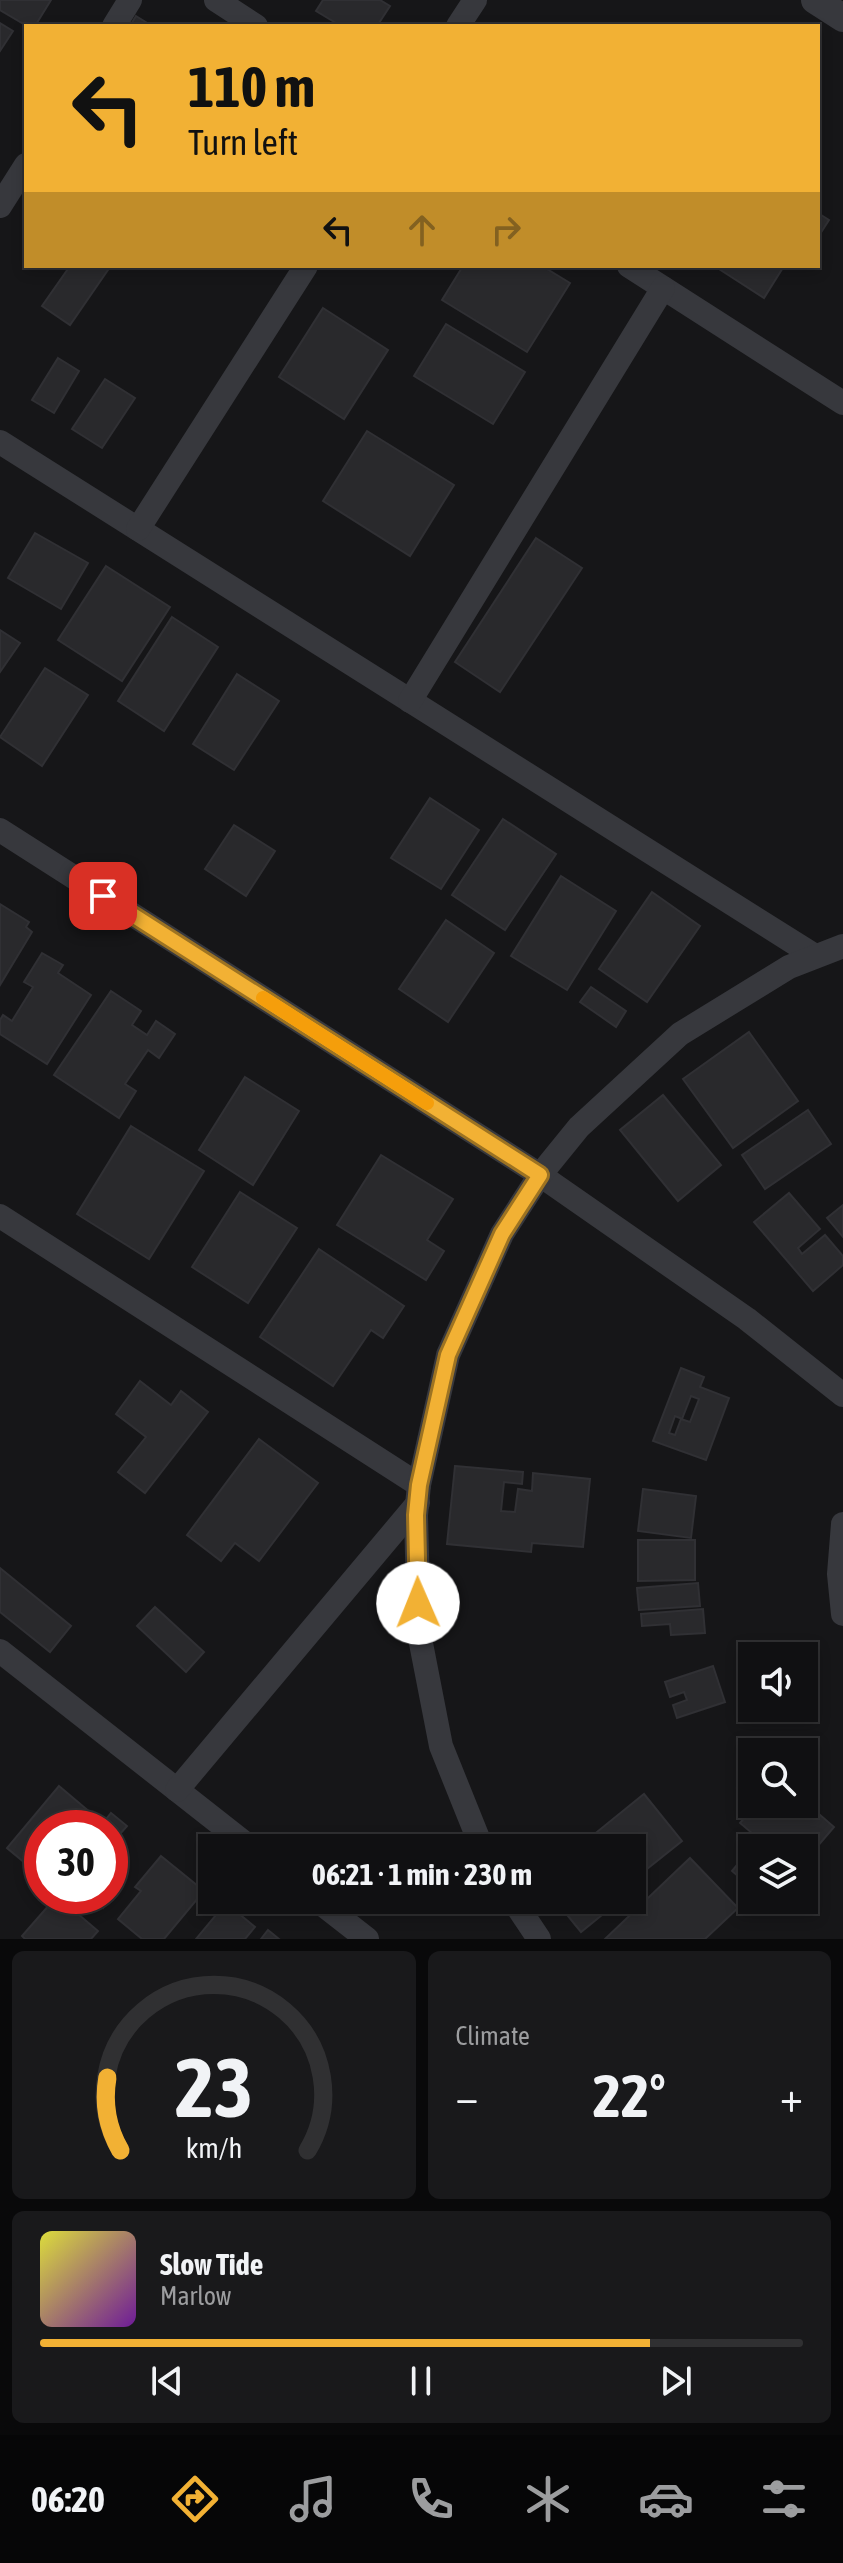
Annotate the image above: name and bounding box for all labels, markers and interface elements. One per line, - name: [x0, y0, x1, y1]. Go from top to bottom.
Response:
- text: 110 m: [188, 55, 315, 119]
- icon: left: [56, 56, 160, 160]
- text: Turn left: [188, 121, 298, 163]
- icon: left: [316, 208, 360, 252]
- icon: ahead: [400, 208, 444, 252]
- icon: right: [484, 208, 528, 252]
- pin: [69, 862, 137, 930]
- icon: arrive: [81, 874, 125, 918]
- position arrow: [376, 1561, 460, 1645]
- map controls: [738, 1642, 818, 1914]
- button: sound: [738, 1642, 818, 1722]
- button: search: [738, 1738, 818, 1818]
- speed limit sign: 30: [24, 1810, 128, 1914]
- button: layers: [738, 1834, 818, 1914]
- text: 06:21 · 1 min · 230 m: [312, 1857, 532, 1891]
- text: Climate: [456, 2021, 530, 2051]
- text: 23: [175, 2039, 253, 2135]
- text: 22°: [593, 2061, 666, 2130]
- text: −: [456, 2071, 478, 2121]
- text: +: [780, 2071, 803, 2121]
- text: km/h: [185, 2131, 242, 2164]
- text: Slow Tide: [160, 2247, 263, 2281]
- text: Marlow: [160, 2281, 231, 2311]
- icon: previous: [145, 2359, 189, 2403]
- icon: pause: [399, 2359, 443, 2403]
- icon: next: [654, 2359, 698, 2403]
- icon: directions: [167, 2471, 223, 2527]
- icon: music: [285, 2471, 341, 2527]
- icon: phone: [403, 2471, 459, 2527]
- icon: climate: [520, 2471, 576, 2527]
- icon: car: [638, 2471, 694, 2527]
- icon: filters: [756, 2471, 812, 2527]
- text: 06:20: [31, 2478, 105, 2520]

